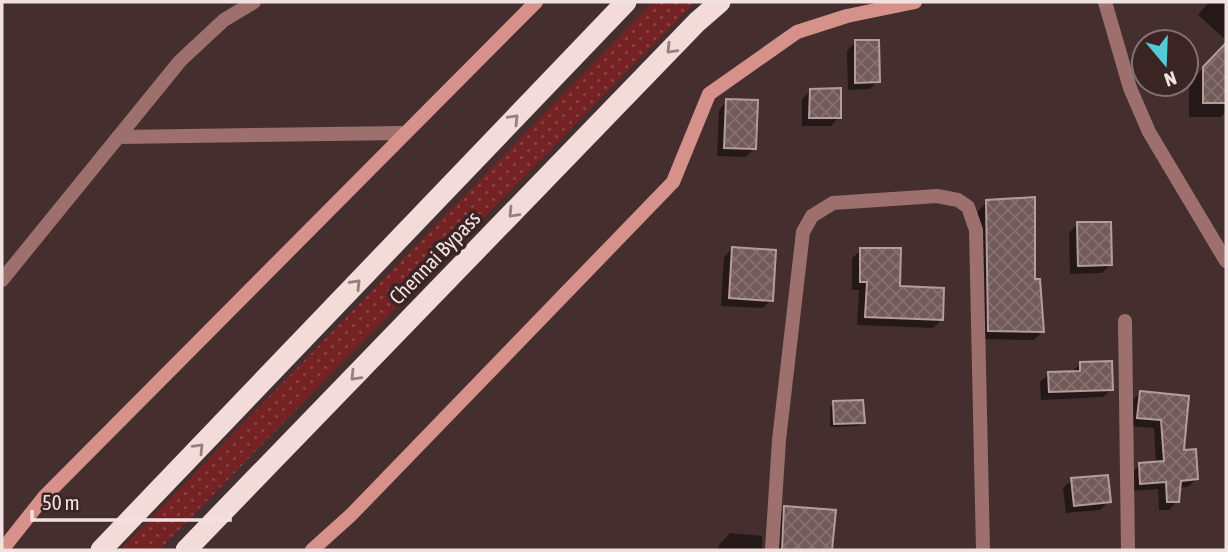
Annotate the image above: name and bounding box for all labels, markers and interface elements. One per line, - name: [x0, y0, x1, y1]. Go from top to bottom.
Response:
- north arrow: [1130, 28, 1200, 98]
- one-way arrow: [666, 41, 679, 54]
- text: N: [1162, 67, 1179, 91]
- one-way arrow: [505, 114, 518, 127]
- one-way arrow: [508, 205, 521, 218]
- street label: Chennai Bypass: [384, 206, 485, 309]
- one-way arrow: [348, 279, 361, 292]
- one-way arrow: [350, 368, 363, 381]
- one-way arrow: [190, 443, 203, 456]
- scale bar: [32, 478, 229, 522]
- text: 50 m: [42, 490, 80, 514]

